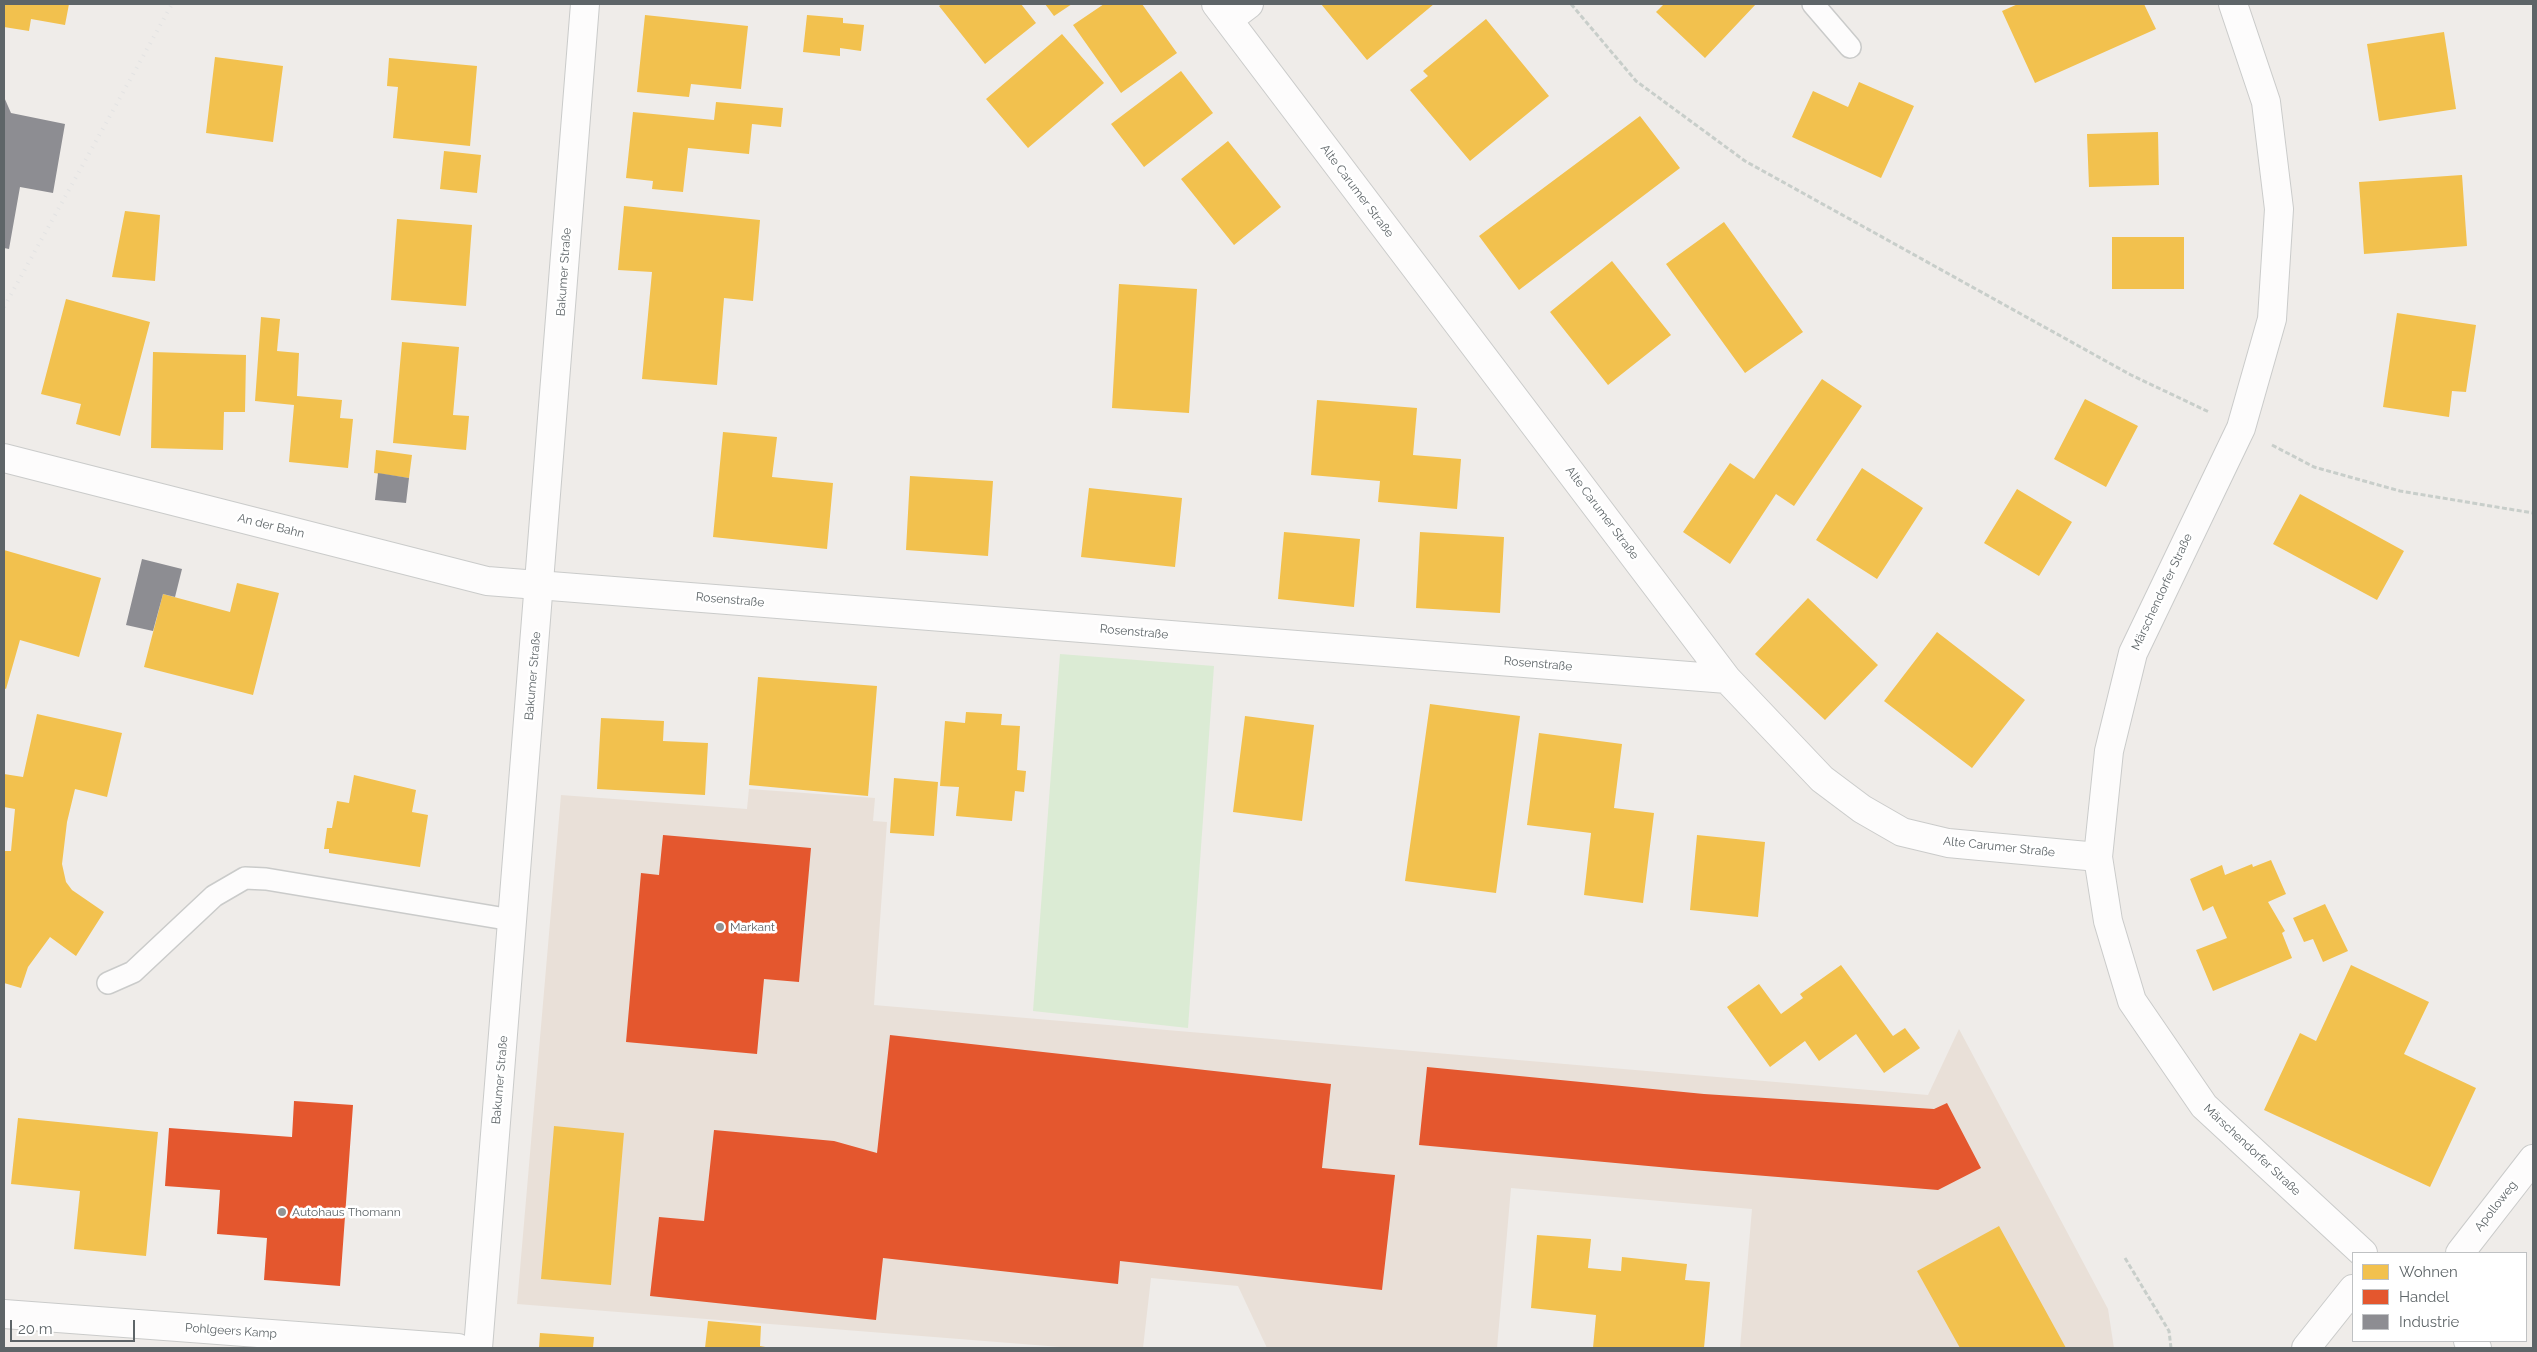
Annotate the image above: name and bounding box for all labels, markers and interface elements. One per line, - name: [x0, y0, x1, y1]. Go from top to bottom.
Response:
- street label: Alte Carumer Straße: [1317, 142, 1397, 240]
- street label: Bakumer Straße: [554, 227, 574, 317]
- street label: Alte Carumer Straße: [1562, 464, 1642, 562]
- street label: An der Bahn: [236, 511, 306, 541]
- street label: Märschendorfer Straße: [2129, 531, 2195, 653]
- street label: Rosenstraße: [695, 590, 765, 610]
- street label: Rosenstraße: [1099, 622, 1169, 642]
- street label: Bakumer Straße: [522, 631, 544, 721]
- street label: Rosenstraße: [1503, 654, 1573, 674]
- street label: Alte Carumer Straße: [1942, 834, 2056, 860]
- place label: Markant: [730, 920, 775, 934]
- marker: Markant: [714, 921, 726, 933]
- street label: Bakumer Straße: [489, 1035, 511, 1125]
- street label: Märschendorfer Straße: [2201, 1101, 2303, 1199]
- street label: Apolloweg: [2472, 1178, 2520, 1234]
- place label: Autohaus Thomann: [292, 1205, 401, 1219]
- marker: Autohaus Thomann: [276, 1206, 288, 1218]
- legend: [2352, 1252, 2527, 1342]
- text: Wohnen: [2399, 1263, 2458, 1281]
- text: Handel: [2399, 1288, 2449, 1306]
- scale bar: [12, 1310, 138, 1342]
- text: Industrie: [2399, 1313, 2459, 1331]
- text: 20 m: [18, 1320, 53, 1338]
- street label: Pohlgeers Kamp: [185, 1321, 277, 1341]

